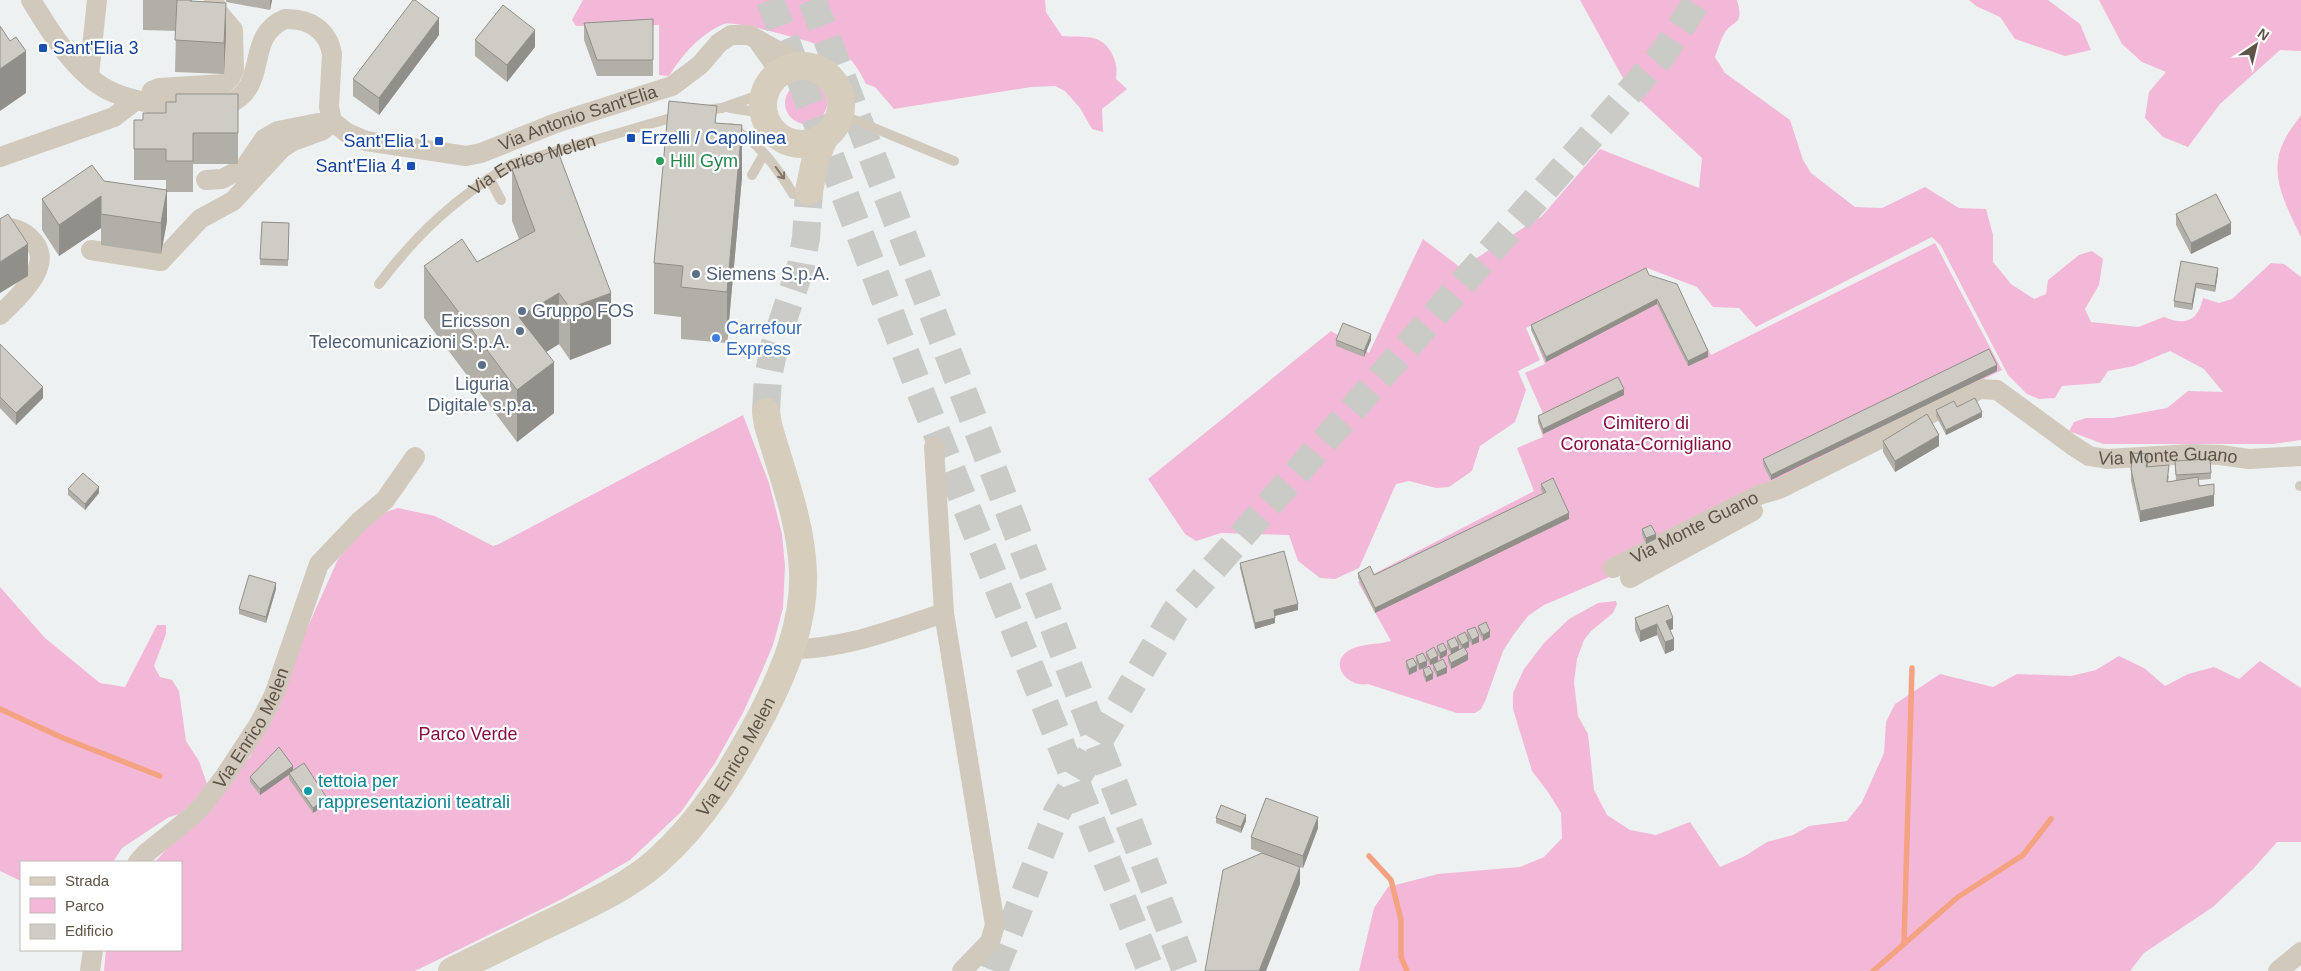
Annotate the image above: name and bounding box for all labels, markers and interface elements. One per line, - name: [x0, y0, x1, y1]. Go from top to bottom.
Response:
- north arrow: [2231, 20, 2281, 70]
- text: N: [2255, 25, 2272, 44]
- place label: Sant'Elia 3: [53, 38, 139, 58]
- marker: Sant'Elia 3: [37, 42, 49, 54]
- street label: Via Antonio Sant'Elia: [496, 81, 661, 155]
- place label: Erzelli / Capolinea: [641, 128, 787, 148]
- street label: Via Enrico Melen: [465, 130, 598, 199]
- place label: Sant'Elia 1: [344, 131, 429, 151]
- marker: Erzelli / Capolinea: [625, 132, 637, 144]
- marker: Sant'Elia 1: [433, 135, 445, 147]
- place label: Hill Gym: [670, 151, 738, 171]
- marker: Hill Gym: [654, 155, 666, 167]
- place label: Sant'Elia 4: [316, 156, 401, 176]
- marker: Sant'Elia 4: [405, 160, 417, 172]
- one-way arrow: [775, 166, 785, 180]
- place label: Siemens S.p.A.: [706, 264, 830, 284]
- marker: Siemens S.p.A.: [690, 268, 702, 280]
- place label: Gruppo FOS: [532, 301, 634, 321]
- marker: Gruppo FOS: [516, 305, 528, 317]
- place label: Ericsson Telecomunicazioni S.p.A.: [309, 311, 510, 352]
- place label: Carrefour Express: [726, 318, 802, 359]
- marker: Ericsson Telecomunicazioni S.p.A.: [514, 325, 526, 337]
- marker: Carrefour Express: [710, 332, 722, 344]
- marker: Liguria Digitale s.p.a.: [476, 359, 488, 371]
- place label: Liguria Digitale s.p.a.: [427, 374, 537, 415]
- park label: Cimitero di Coronata-Cornigliano: [1560, 413, 1732, 454]
- street label: Via Monte Guano: [2096, 444, 2239, 469]
- street label: Via Monte Guano: [1627, 487, 1761, 568]
- street label: Via Enrico Melen: [209, 665, 293, 792]
- street label: Via Enrico Melen: [693, 694, 779, 820]
- park label: Parco Verde: [418, 724, 518, 744]
- place label: tettoia per rappresentazioni teatrali: [318, 771, 510, 812]
- marker: tettoia per rappresentazioni teatrali: [302, 785, 314, 797]
- legend: [20, 861, 182, 951]
- text: Strada: [65, 872, 110, 889]
- text: Parco: [65, 897, 104, 914]
- text: Edificio: [65, 922, 113, 939]

